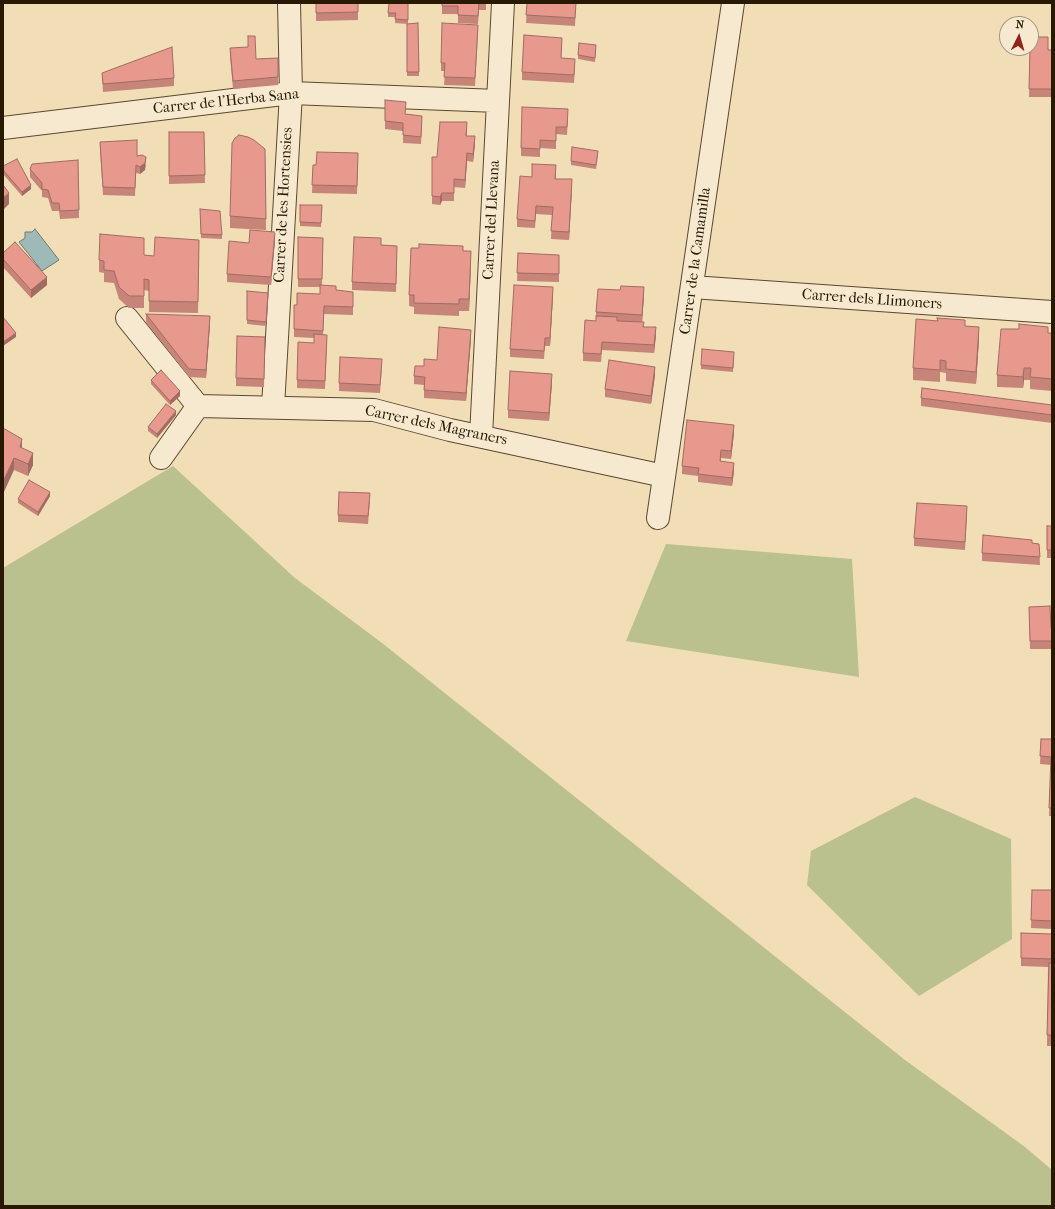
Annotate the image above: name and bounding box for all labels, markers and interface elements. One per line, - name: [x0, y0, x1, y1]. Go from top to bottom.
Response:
- north arrow: [999, 16, 1039, 56]
- text: N: [1015, 18, 1025, 31]
- street label: Carrer de l'Herba Sana: [152, 85, 300, 119]
- street label: Carrer de les Hortensies: [271, 127, 297, 283]
- street label: Carrer del Llevana: [480, 160, 504, 280]
- street label: Carrer de la Camamilla: [677, 186, 715, 336]
- street label: Carrer dels Llimoners: [801, 286, 943, 314]
- street label: Carrer dels Magraners: [363, 402, 509, 450]

